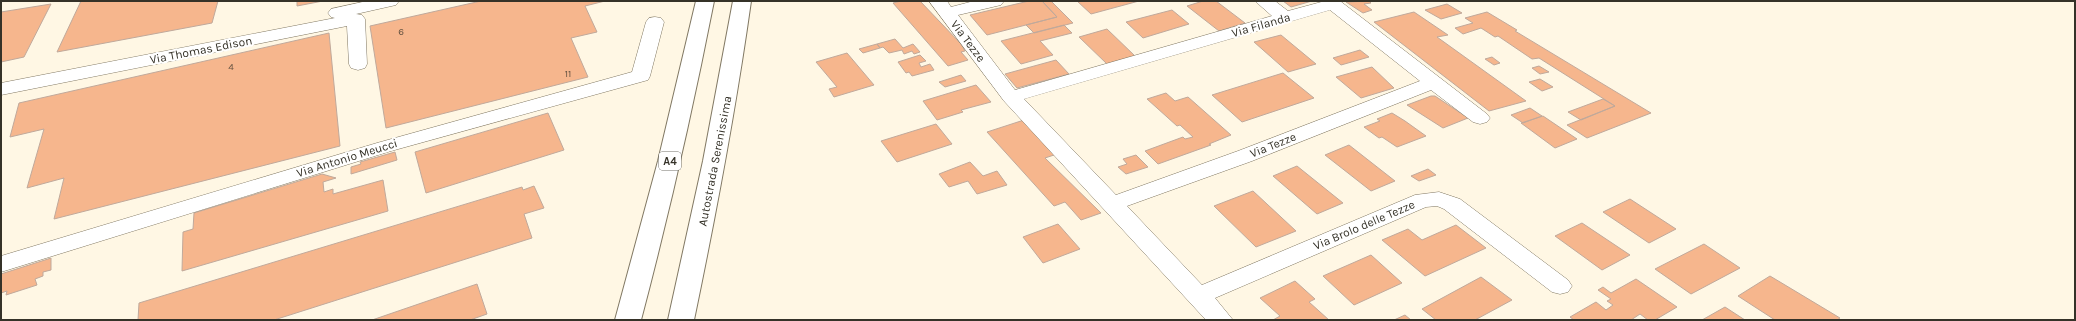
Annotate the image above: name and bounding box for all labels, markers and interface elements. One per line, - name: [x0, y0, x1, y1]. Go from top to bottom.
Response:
- street label: Via Filanda: [1230, 10, 1292, 40]
- street label: Via Tezze: [948, 17, 988, 65]
- house number: 6: [398, 26, 404, 38]
- street label: Via Thomas Edison: [149, 33, 253, 67]
- house number: 4: [228, 61, 234, 73]
- house number: 11: [565, 68, 571, 80]
- street label: Autostrada Serenissima: [696, 95, 734, 227]
- street label: Via Tezze: [1248, 129, 1298, 161]
- street label: Via Antonio Meucci: [295, 136, 399, 180]
- road number: A4: [659, 152, 681, 170]
- street label: Via Brolo delle Tezze: [1311, 197, 1417, 253]

